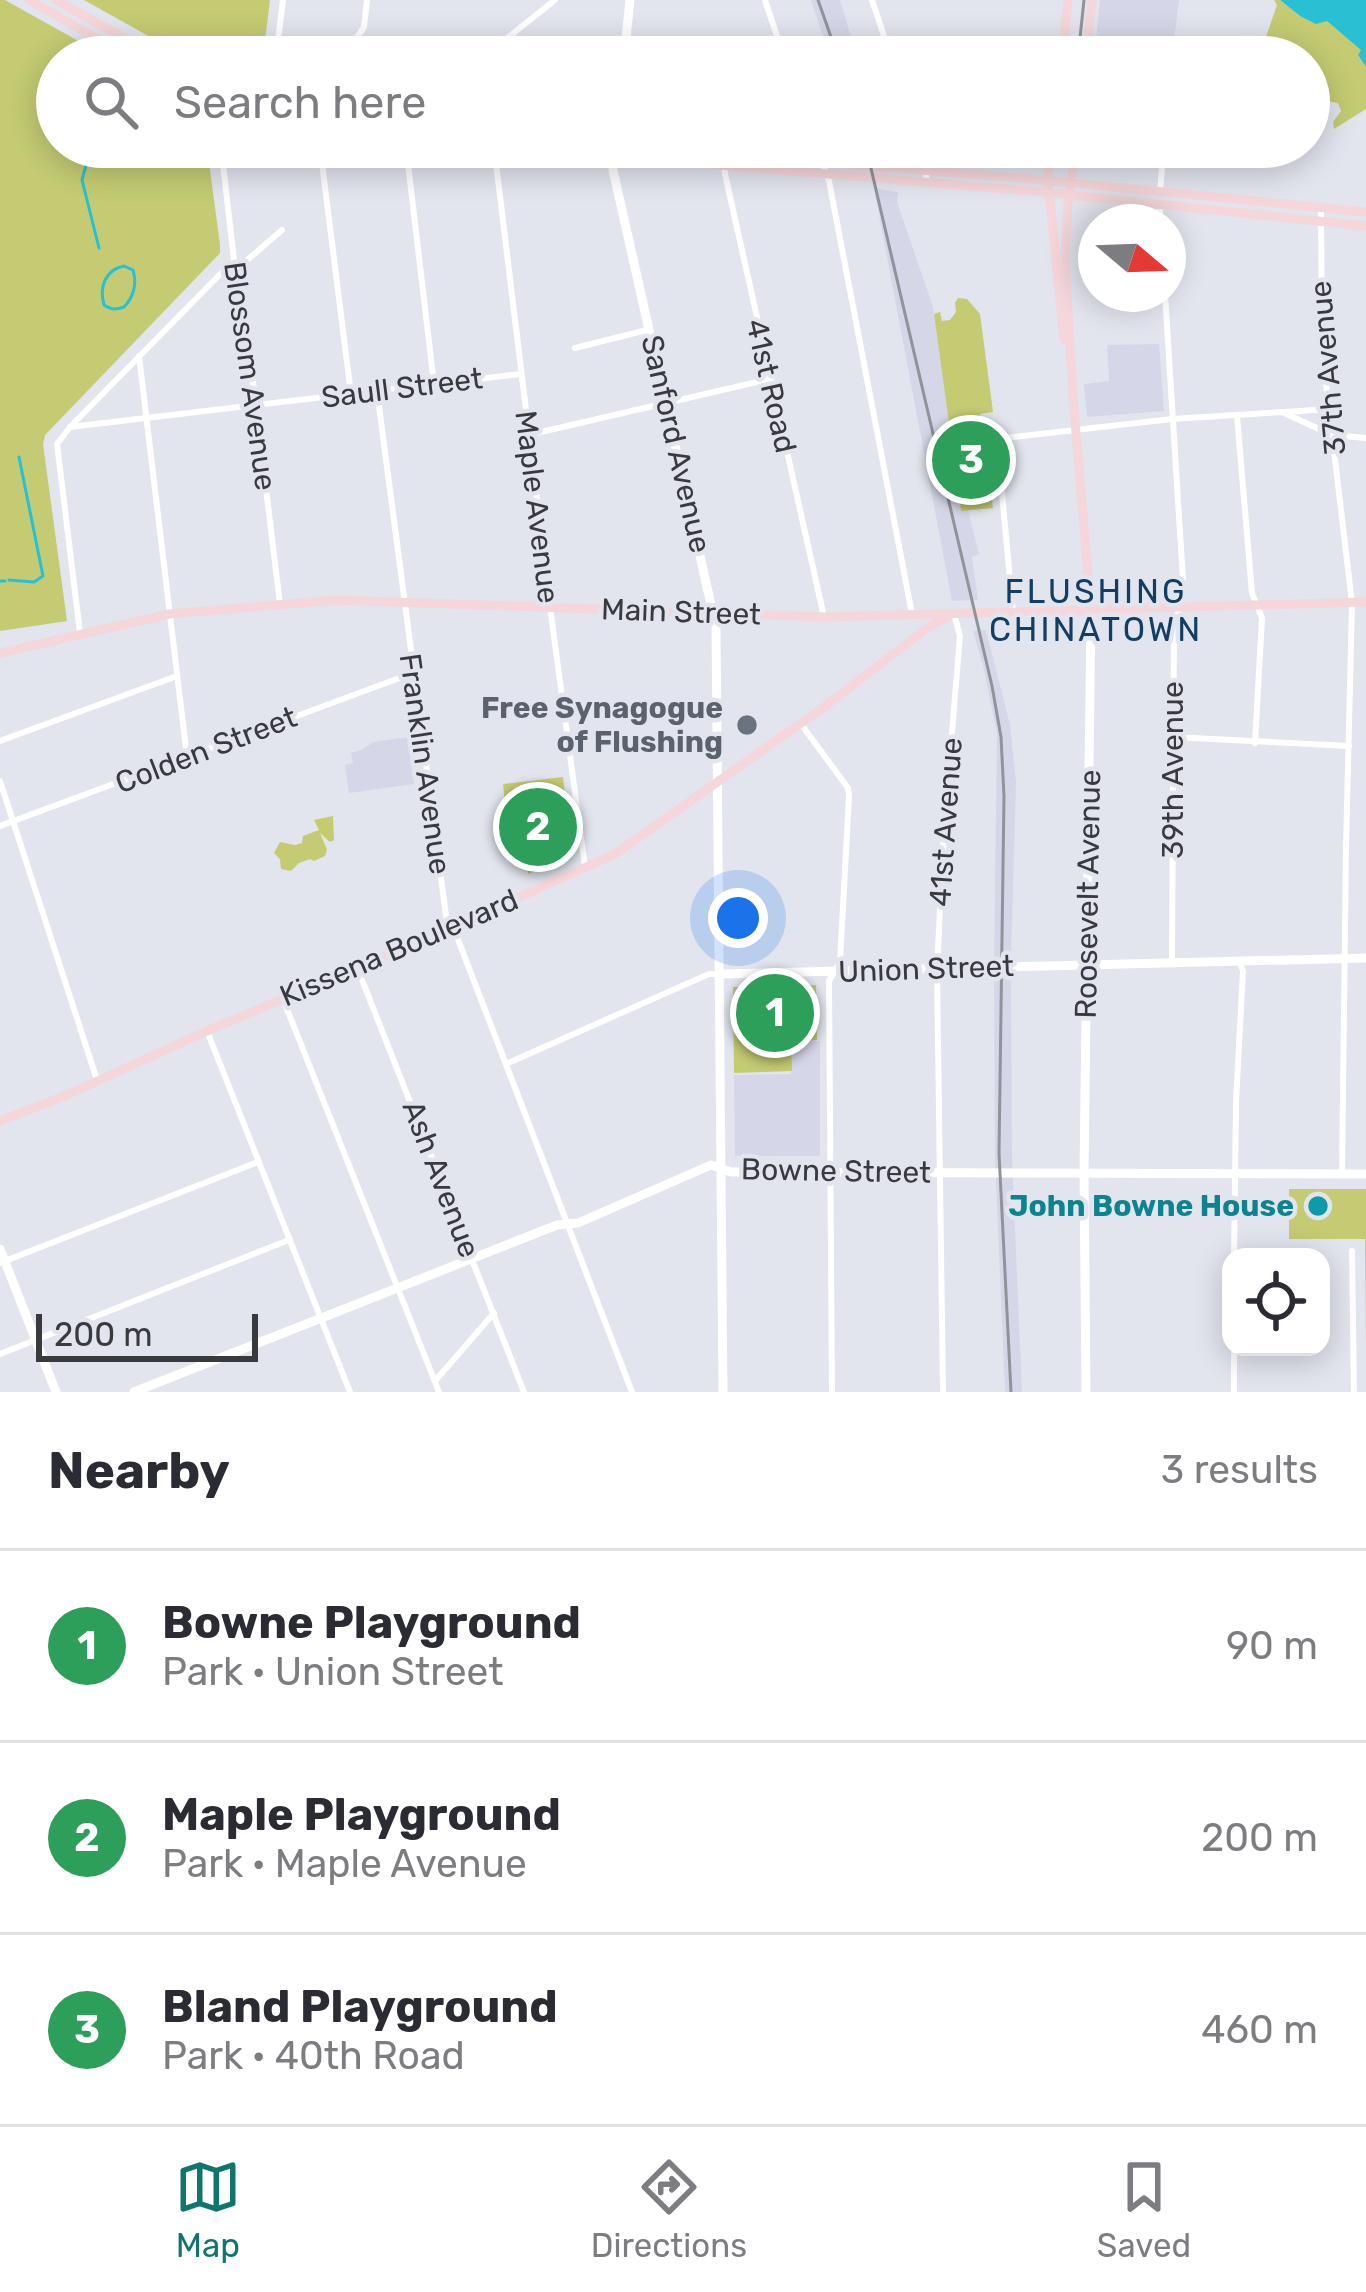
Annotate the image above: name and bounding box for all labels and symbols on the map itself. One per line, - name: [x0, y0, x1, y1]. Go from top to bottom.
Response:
- north arrow: [1078, 204, 1186, 312]
- street label: Blossom Avenue: [216, 259, 284, 493]
- street label: 37th Avenue: [1302, 279, 1354, 457]
- street label: 41st Road: [738, 316, 804, 456]
- street label: Sanford Avenue: [633, 332, 719, 556]
- street label: Saull Street: [319, 360, 485, 416]
- street label: Maple Avenue: [507, 409, 567, 605]
- pin: 3: [932, 415, 1010, 505]
- district label: FLUSHING CHINATOWN: [989, 572, 1203, 649]
- street label: Main Street: [600, 591, 762, 633]
- street label: Franklin Avenue: [392, 651, 458, 877]
- street label: 39th Avenue: [1155, 681, 1191, 859]
- place label: Free Synagogue of Flushing: [481, 690, 723, 760]
- street label: Colden Street: [110, 699, 302, 801]
- marker: Free Synagogue of Flushing: [734, 712, 760, 738]
- street label: 41st Avenue: [922, 736, 970, 908]
- street label: Roosevelt Avenue: [1068, 769, 1108, 1019]
- pin: 2: [499, 782, 577, 872]
- street label: Kissena Boulevard: [275, 882, 523, 1014]
- your location: [708, 888, 768, 948]
- street label: Union Street: [837, 948, 1015, 990]
- pin: 1: [736, 968, 814, 1058]
- street label: Ash Avenue: [395, 1095, 487, 1263]
- street label: Bowne Street: [741, 1151, 932, 1191]
- place label: John Bowne House: [1008, 1188, 1294, 1224]
- marker: John Bowne House: [1305, 1193, 1331, 1219]
- scale bar: [36, 1308, 258, 1361]

